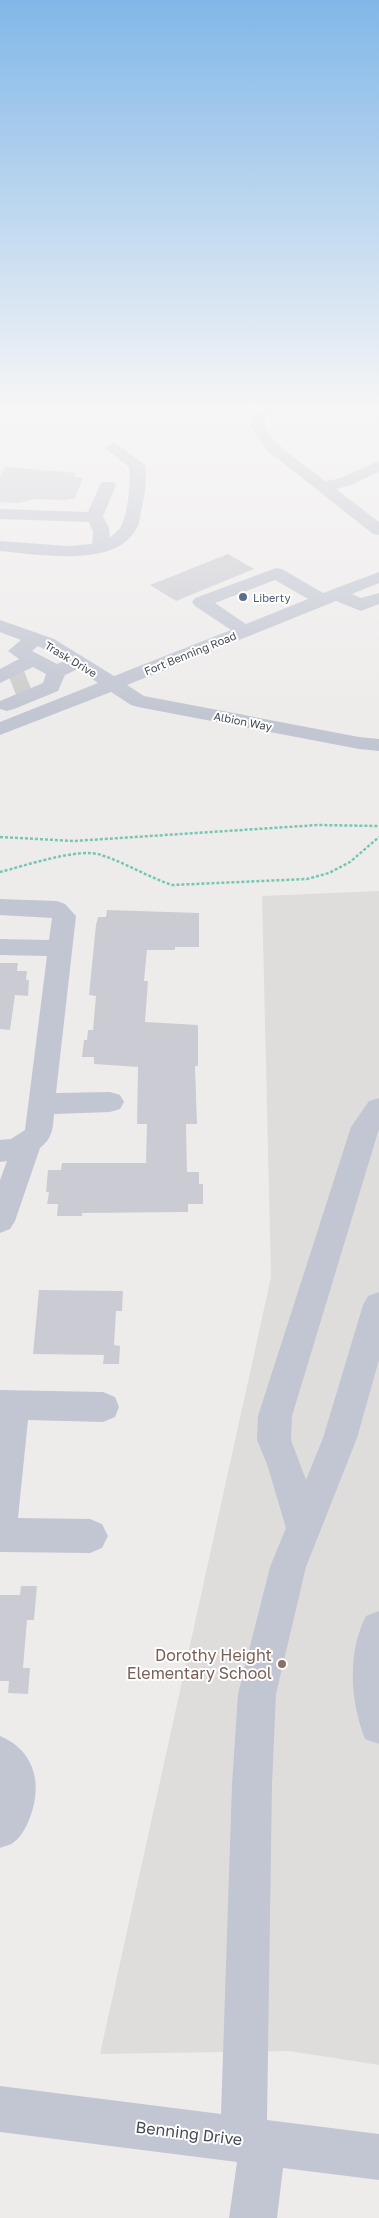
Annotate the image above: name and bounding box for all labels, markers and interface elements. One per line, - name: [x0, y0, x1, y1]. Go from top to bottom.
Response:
- marker: Liberty: [237, 591, 249, 603]
- place label: Liberty: [253, 591, 291, 604]
- street label: Fort Benning Road: [142, 629, 238, 677]
- street label: Trask Drive: [43, 638, 99, 680]
- street label: Albion Way: [213, 709, 273, 733]
- place label: Dorothy Height Elementary School: [127, 1645, 272, 1683]
- marker: Dorothy Height Elementary School: [276, 1658, 288, 1670]
- street label: Benning Drive: [135, 2117, 243, 2149]

